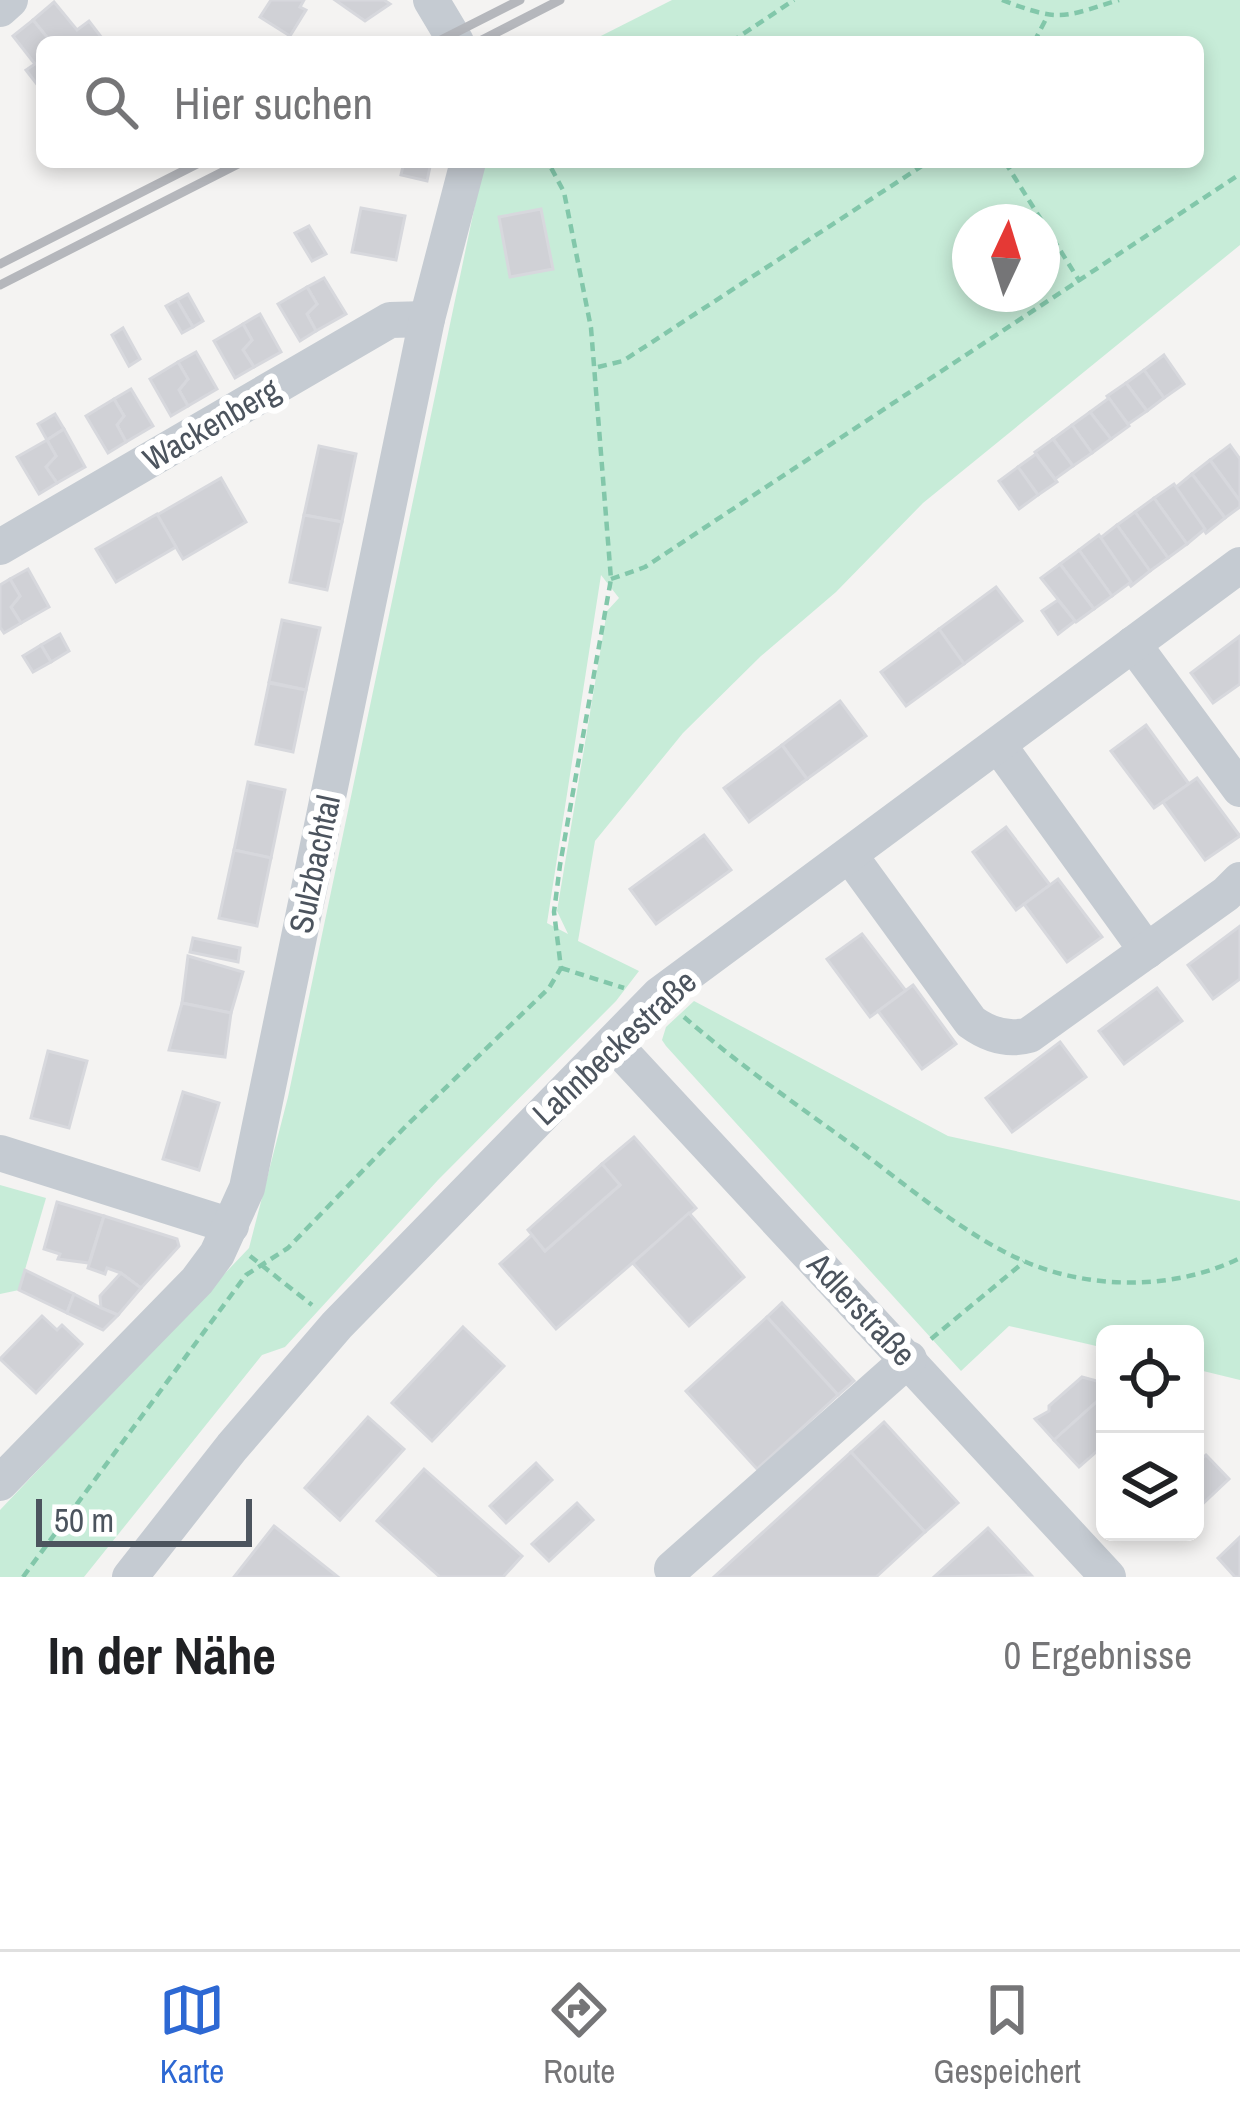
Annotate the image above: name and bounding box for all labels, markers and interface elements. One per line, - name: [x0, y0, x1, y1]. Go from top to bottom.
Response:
- search box: [36, 36, 1204, 168]
- icon: search: [78, 69, 144, 135]
- text: Hier suchen: [174, 72, 373, 133]
- north arrow: [952, 204, 1060, 312]
- street label: Wackenberg: [135, 367, 287, 481]
- street label: Sulzbachtal: [278, 791, 350, 937]
- street label: Lahnbeckestraße: [523, 960, 705, 1134]
- street label: Adlerstraße: [798, 1242, 926, 1375]
- map controls: [1096, 1325, 1204, 1541]
- button: locate: [1096, 1325, 1204, 1433]
- button: layers: [1096, 1433, 1204, 1541]
- scale bar: [36, 1493, 252, 1546]
- text: 50 m: [54, 1498, 114, 1542]
- text: In der Nähe: [48, 1621, 276, 1690]
- text: 0 Ergebnisse: [1004, 1629, 1192, 1681]
- tab: Karte: [159, 1977, 225, 2093]
- tab: Route: [543, 1977, 615, 2093]
- tab: Gespeichert: [933, 1977, 1081, 2093]

